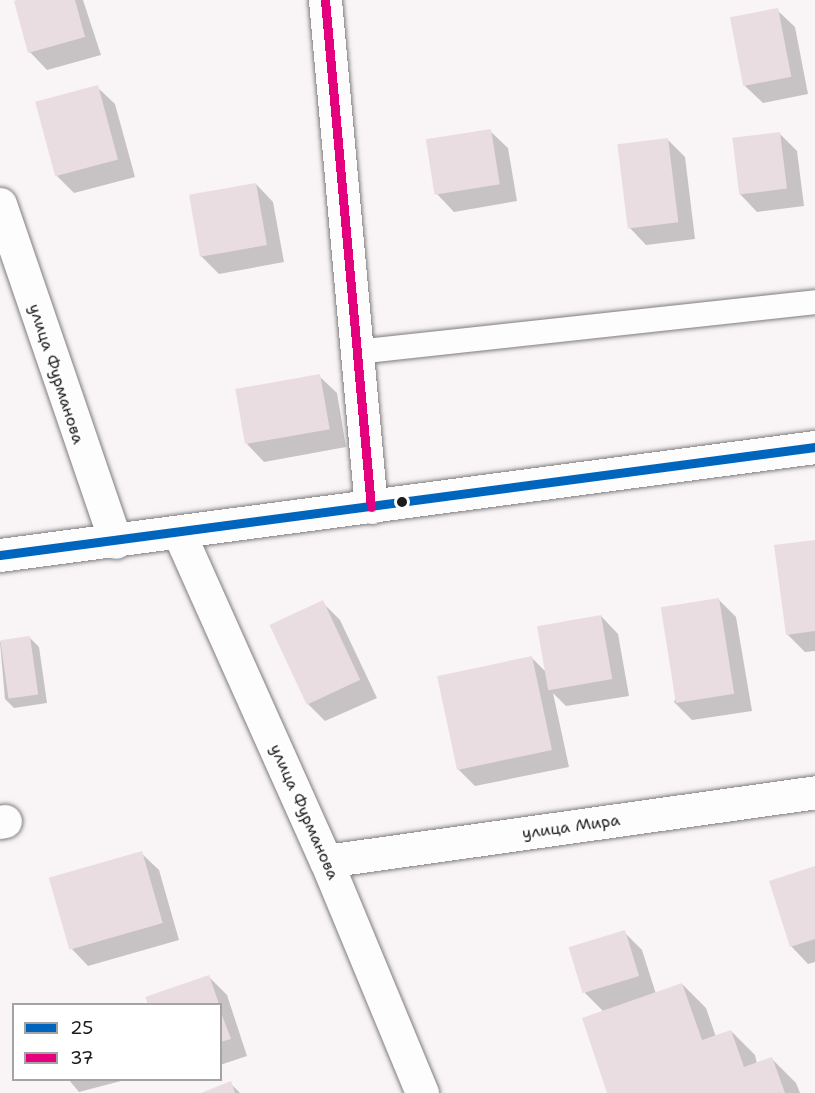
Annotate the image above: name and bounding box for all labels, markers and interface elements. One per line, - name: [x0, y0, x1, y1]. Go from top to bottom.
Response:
- street label: улица Фурманова: [24, 302, 88, 446]
- unlabelled marker: [396, 496, 408, 508]
- street label: улица Фурманова: [266, 741, 342, 883]
- street label: улица Мира: [521, 811, 621, 843]
- legend: [12, 1003, 222, 1081]
- text: 25: [70, 1016, 93, 1040]
- text: 37: [70, 1046, 94, 1070]

